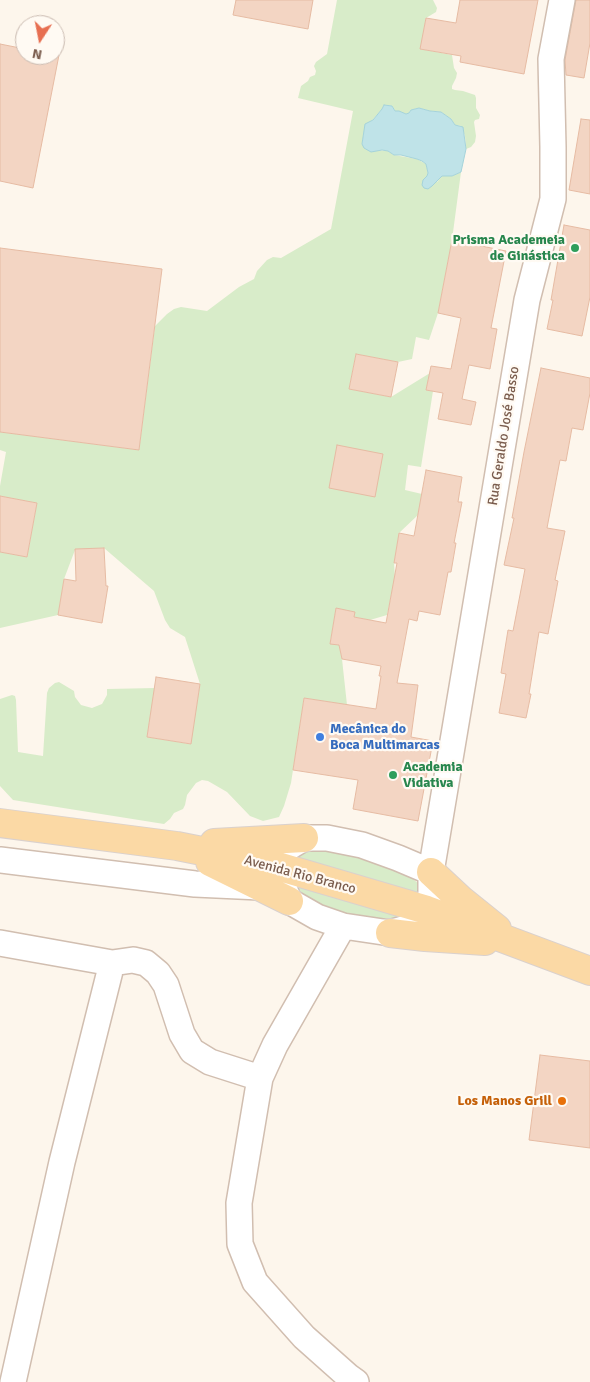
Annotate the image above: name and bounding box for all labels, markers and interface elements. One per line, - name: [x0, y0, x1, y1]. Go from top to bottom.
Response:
- north arrow: [15, 15, 65, 65]
- text: N: [31, 45, 44, 64]
- place label: Prisma Academeia de Ginástica: [452, 232, 565, 264]
- marker: Prisma Academeia de Ginástica: [569, 242, 581, 254]
- street label: Rua Geraldo José Basso: [485, 365, 523, 507]
- place label: Mecânica do Boca Multimarcas: [330, 721, 440, 754]
- marker: Mecânica do Boca Multimarcas: [314, 731, 326, 743]
- place label: Academia Vidativa: [403, 759, 463, 792]
- marker: Academia Vidativa: [387, 769, 399, 781]
- street label: Avenida Rio Branco: [242, 852, 358, 898]
- place label: Los Manos Grill: [457, 1093, 552, 1109]
- marker: Los Manos Grill: [556, 1095, 568, 1107]

